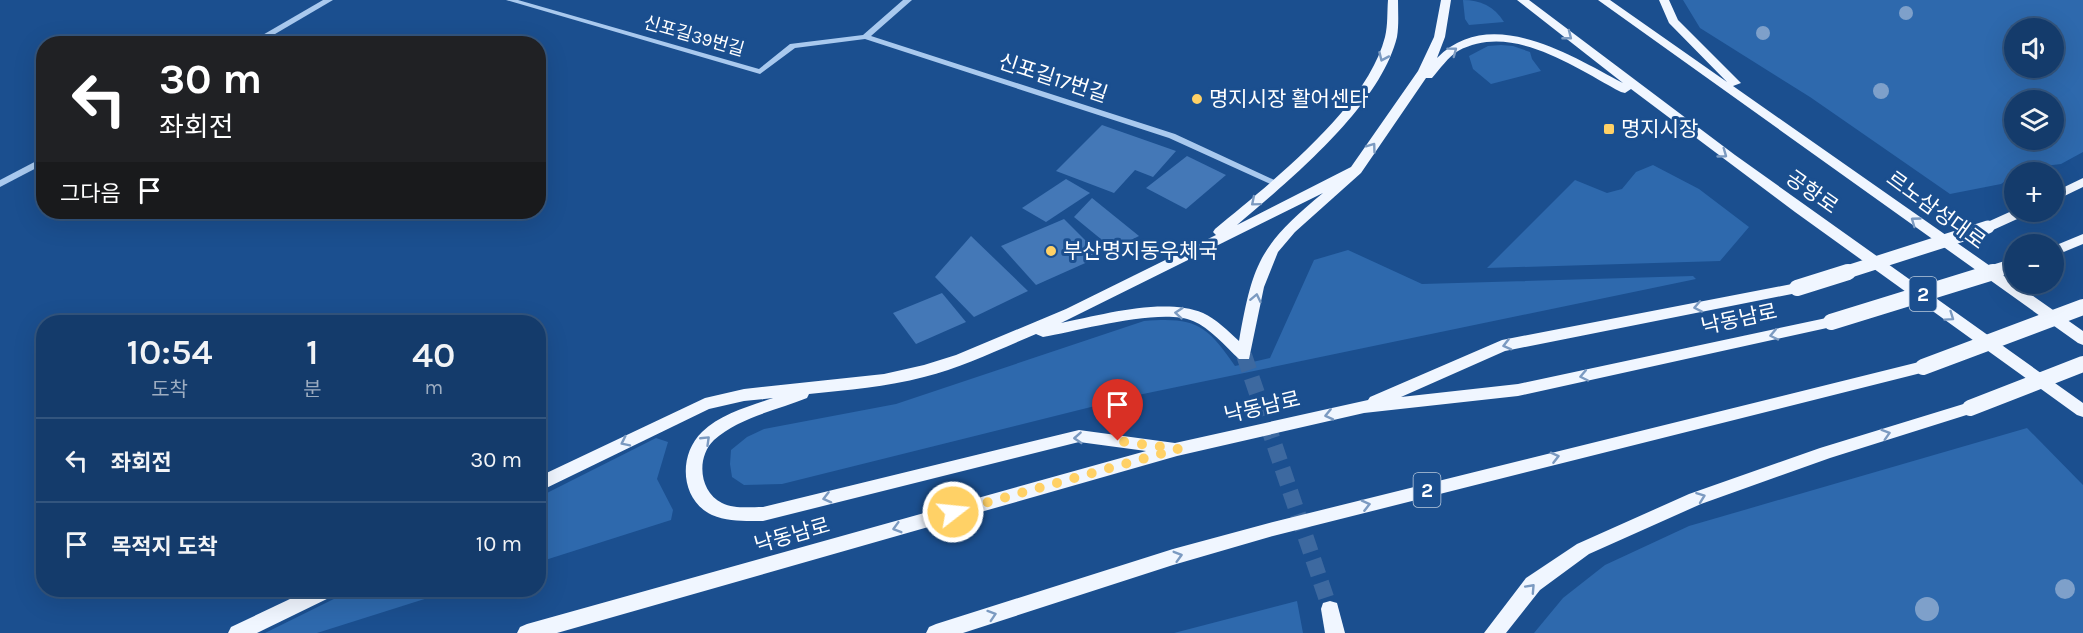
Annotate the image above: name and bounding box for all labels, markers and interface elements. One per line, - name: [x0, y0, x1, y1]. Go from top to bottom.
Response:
- street label: 신포길39번길: [641, 11, 747, 61]
- map controls: [2004, 18, 2064, 294]
- button: sound: [2004, 18, 2064, 78]
- one-way arrow: [1561, 28, 1572, 39]
- one-way arrow: [1446, 47, 1457, 58]
- street label: 신포길17번길: [995, 49, 1111, 107]
- one-way arrow: [1379, 51, 1391, 62]
- text: 30 m: [159, 54, 262, 104]
- icon: left: [60, 60, 138, 138]
- place label: 명지시장 활어센타: [1209, 87, 1369, 111]
- button: layers: [2004, 90, 2064, 150]
- marker: 명지시장 활어센타: [1190, 92, 1204, 106]
- text: 좌회전: [159, 111, 234, 143]
- place label: 명지시장: [1621, 117, 1698, 141]
- marker: 명지시장: [1602, 122, 1616, 136]
- one-way arrow: [1365, 143, 1376, 154]
- one-way arrow: [1717, 147, 1728, 158]
- button: +: [2004, 162, 2064, 222]
- street label: 공항로: [1781, 166, 1843, 218]
- street label: 르노삼성대로: [1882, 166, 1990, 254]
- icon: arrive: [133, 174, 166, 207]
- text: 그다음: [60, 181, 121, 207]
- one-way arrow: [1251, 195, 1262, 206]
- one-way arrow: [1910, 217, 1921, 228]
- button: −: [2004, 234, 2064, 294]
- place label: 부산명지동우체국: [1063, 239, 1218, 263]
- marker: 부산명지동우체국: [1044, 244, 1058, 258]
- road number: 2: [1910, 277, 1936, 311]
- one-way arrow: [1249, 293, 1262, 303]
- street label: 낙동남로: [1699, 299, 1779, 339]
- one-way arrow: [1694, 300, 1704, 313]
- one-way arrow: [1174, 307, 1183, 320]
- one-way arrow: [1943, 310, 1954, 321]
- one-way arrow: [1770, 327, 1780, 340]
- text: 10:54: [127, 331, 213, 373]
- text: 1: [306, 331, 319, 373]
- text: 40: [412, 334, 456, 376]
- one-way arrow: [1502, 338, 1512, 351]
- one-way arrow: [1579, 369, 1589, 382]
- text: m: [424, 376, 443, 399]
- text: 도착: [151, 378, 188, 401]
- text: 분: [303, 378, 322, 401]
- pin: [1092, 379, 1143, 441]
- street label: 낙동남로: [1222, 387, 1302, 427]
- icon: arrive: [1101, 388, 1134, 421]
- one-way arrow: [1324, 407, 1334, 420]
- one-way arrow: [1880, 429, 1891, 441]
- one-way arrow: [1073, 432, 1082, 445]
- one-way arrow: [621, 435, 632, 446]
- one-way arrow: [699, 436, 710, 446]
- icon: left: [60, 444, 93, 477]
- text: 30 m: [470, 447, 522, 473]
- text: 좌회전: [111, 450, 172, 476]
- one-way arrow: [1550, 452, 1560, 465]
- road number: 2: [1414, 473, 1440, 507]
- position arrow: [921, 480, 985, 544]
- one-way arrow: [822, 491, 832, 504]
- one-way arrow: [1695, 491, 1706, 504]
- one-way arrow: [1361, 500, 1371, 513]
- street label: 낙동남로: [752, 513, 832, 557]
- one-way arrow: [892, 521, 903, 533]
- icon: arrive: [60, 528, 93, 561]
- text: 10 m: [476, 531, 522, 557]
- text: 목적지 도착: [111, 534, 218, 560]
- one-way arrow: [1172, 551, 1182, 563]
- one-way arrow: [1523, 584, 1534, 595]
- one-way arrow: [986, 610, 997, 622]

